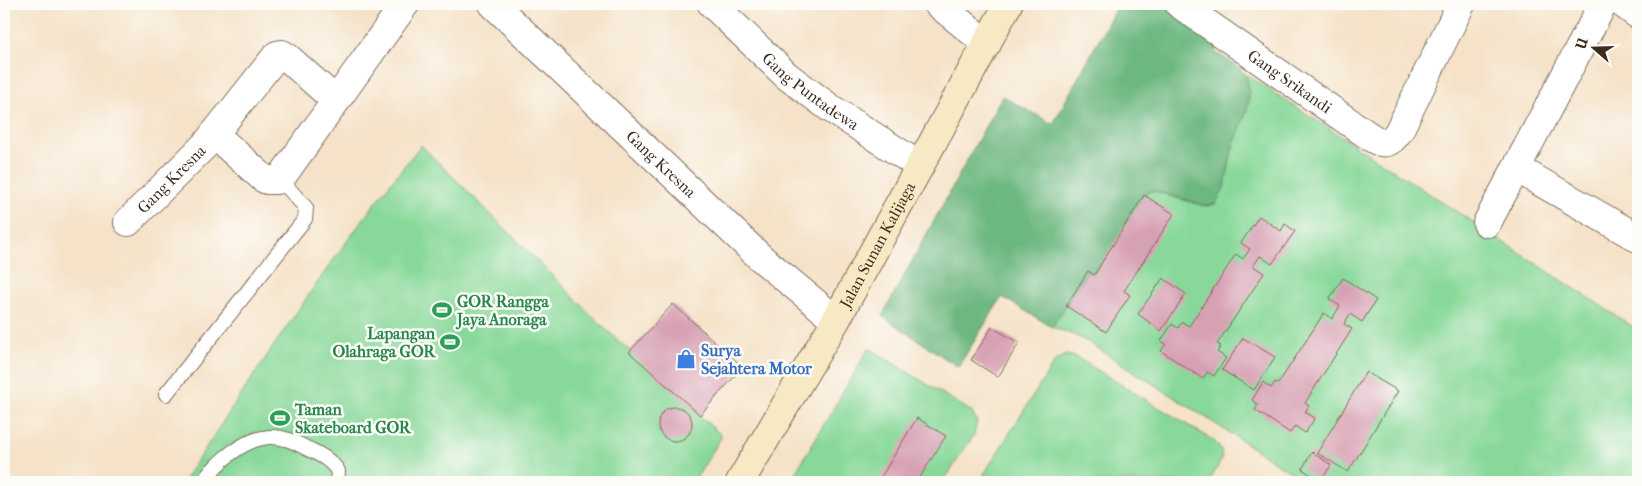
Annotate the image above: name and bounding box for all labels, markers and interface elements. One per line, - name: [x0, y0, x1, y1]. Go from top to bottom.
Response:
- north arrow: [1570, 22, 1620, 72]
- text: U: [1572, 36, 1592, 53]
- street label: Gang Srikandi: [1244, 46, 1336, 117]
- street label: Gang Puntadewa: [758, 49, 863, 134]
- street label: Gang Kresna: [622, 126, 700, 202]
- street label: Gang Kresna: [133, 141, 210, 217]
- street label: Jalan Sunan Kalijaga: [835, 178, 920, 313]
- place label: GOR Rangga Jaya Anoraga: [455, 292, 550, 330]
- sports icon: GOR Rangga Jaya Anoraga: [431, 299, 453, 321]
- place label: Lapangan Olahraga GOR: [332, 324, 436, 362]
- sports icon: Lapangan Olahraga GOR: [439, 331, 461, 353]
- place label: Surya Sejahtera Motor: [701, 341, 813, 378]
- shop icon: Surya Sejahtera Motor: [675, 348, 697, 370]
- place label: Taman Skateboard GOR: [294, 400, 412, 437]
- sports icon: Taman Skateboard GOR: [269, 407, 291, 429]

